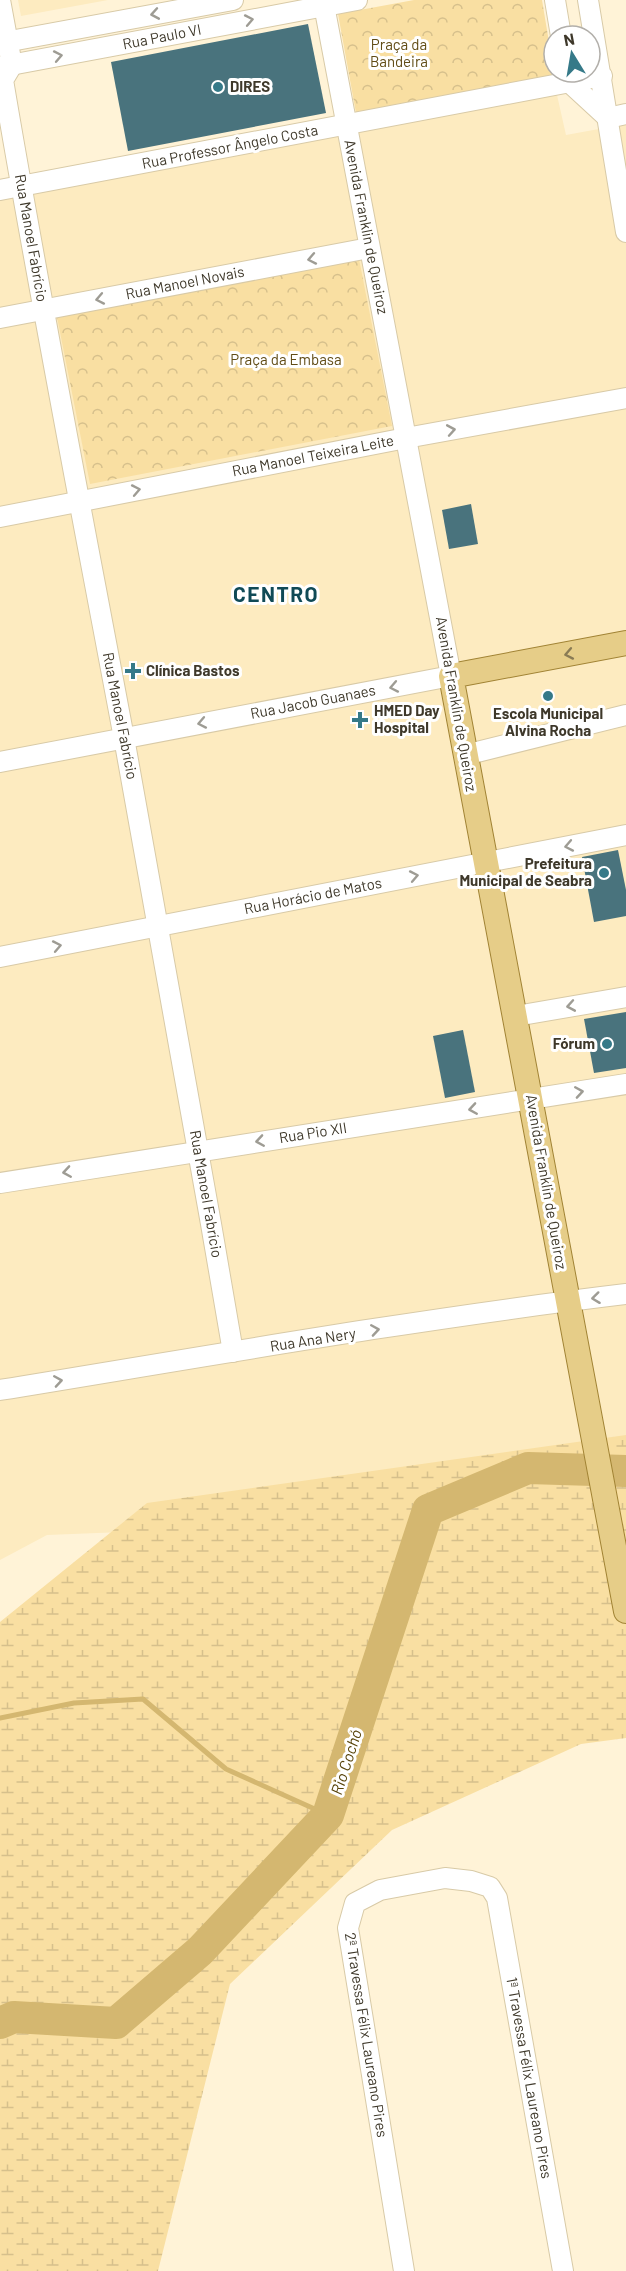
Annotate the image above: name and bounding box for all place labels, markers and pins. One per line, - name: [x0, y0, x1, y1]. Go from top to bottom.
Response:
- place label: DIRES: [230, 77, 270, 95]
- marker: DIRES: [211, 80, 225, 94]
- place label: Clínica Bastos: [146, 661, 240, 679]
- marker: Clínica Bastos: [124, 662, 142, 680]
- marker: Escola Municipal Alvina Rocha: [541, 689, 555, 703]
- place label: HMED Day Hospital: [374, 701, 440, 736]
- place label: Escola Municipal Alvina Rocha: [493, 704, 603, 739]
- marker: HMED Day Hospital: [351, 711, 369, 729]
- place label: Prefeitura Municipal de Seabra: [459, 854, 592, 889]
- marker: Prefeitura Municipal de Seabra: [597, 866, 611, 880]
- place label: Fórum: [553, 1034, 595, 1052]
- marker: Fórum: [600, 1037, 614, 1051]

